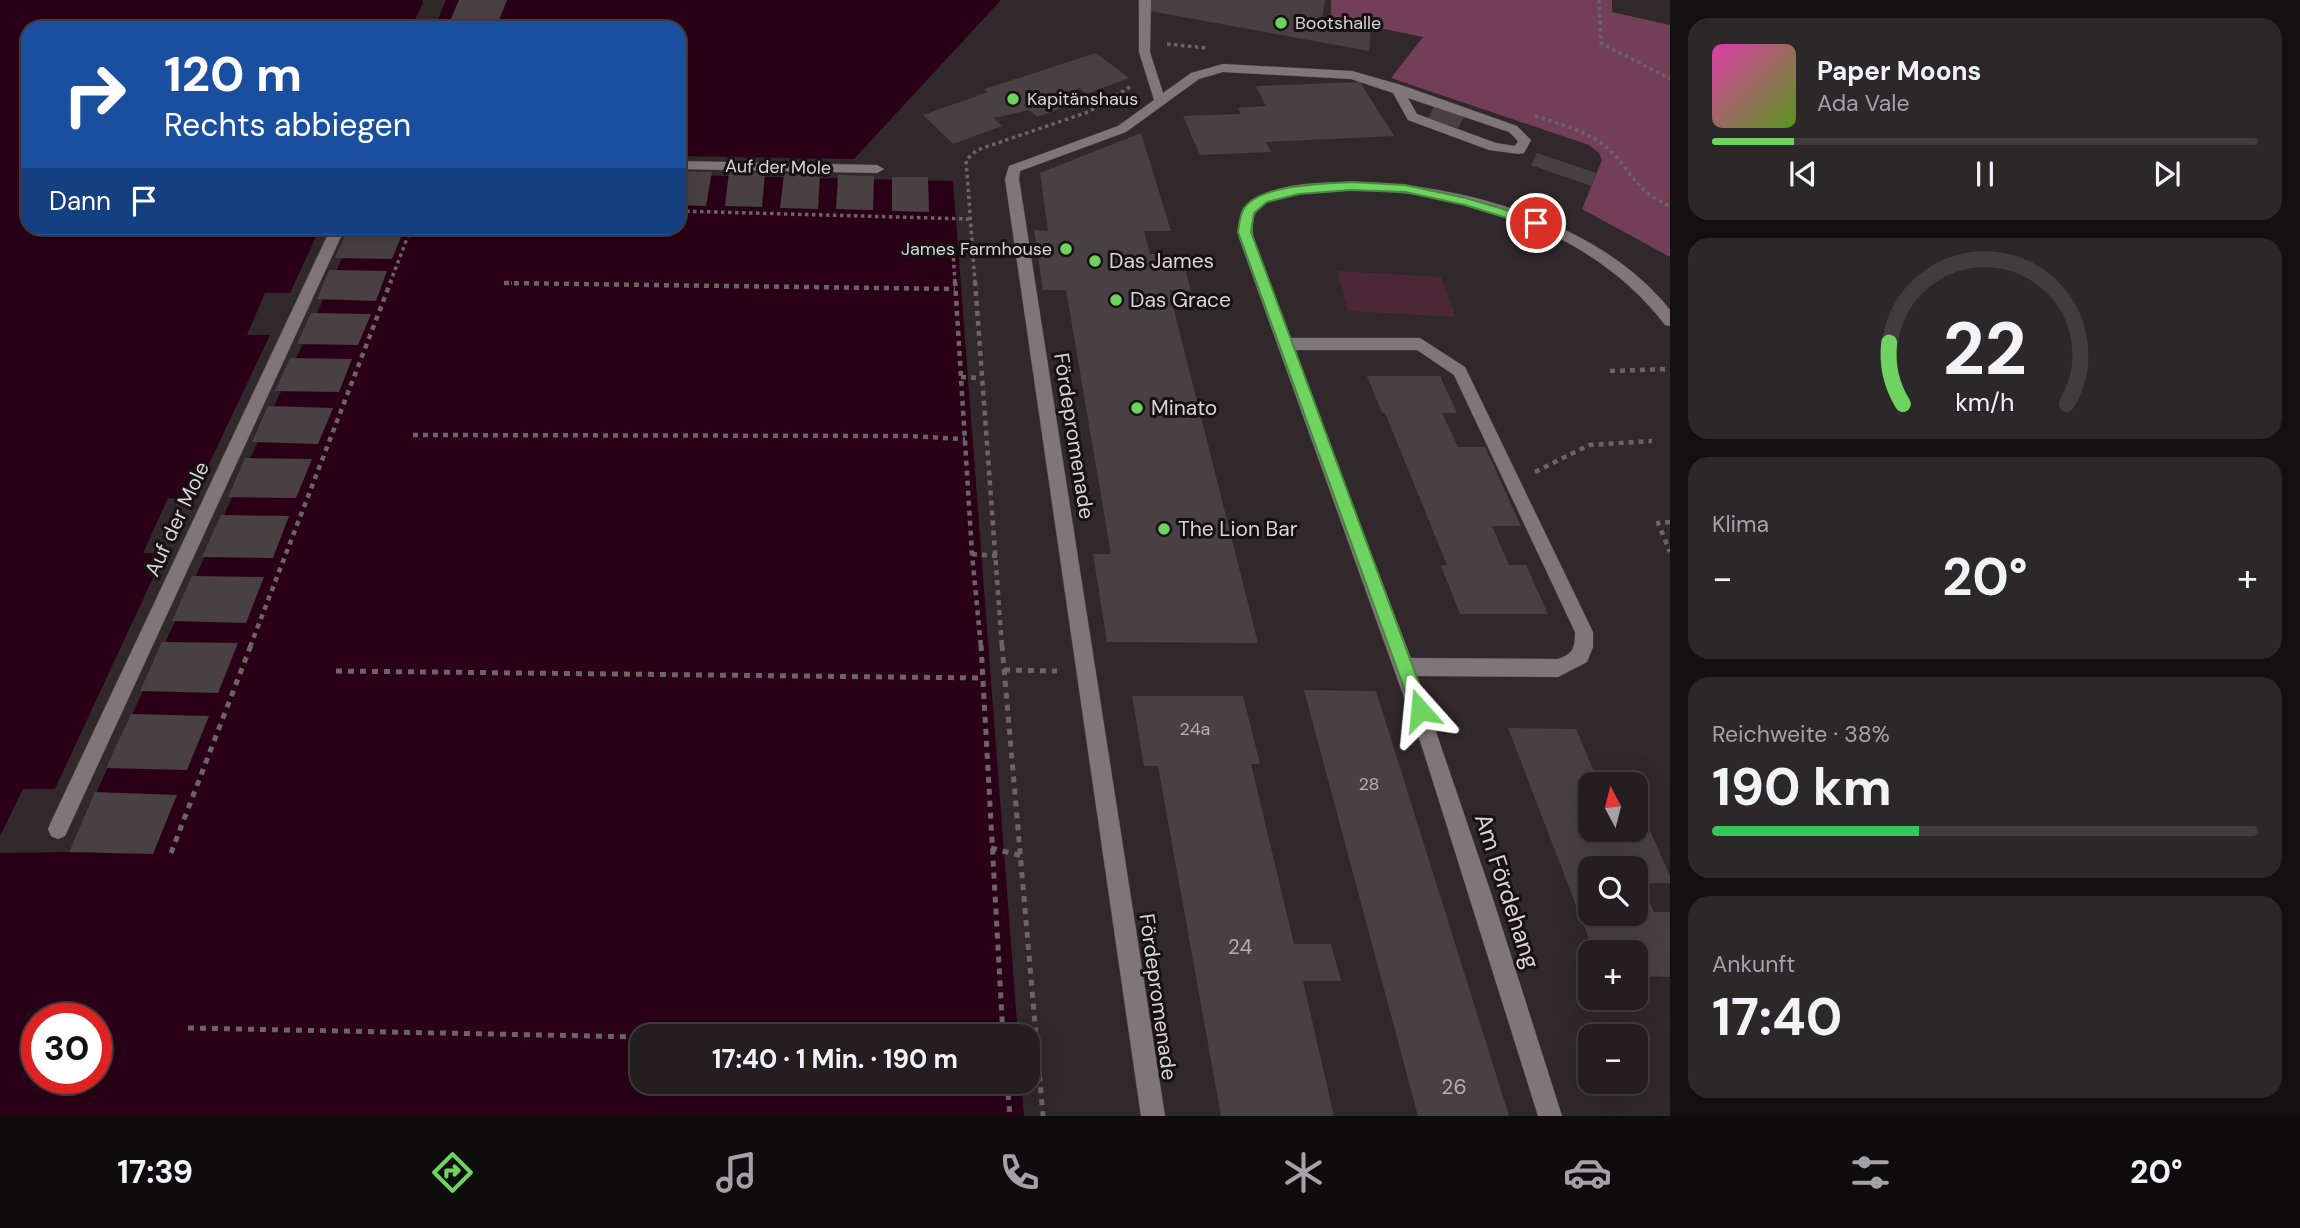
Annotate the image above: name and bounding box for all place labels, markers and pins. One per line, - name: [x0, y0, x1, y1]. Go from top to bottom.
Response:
- place label: Bootshalle: [1295, 11, 1381, 35]
- marker: Bootshalle: [1273, 15, 1289, 31]
- place label: Kapitänshaus: [1027, 87, 1138, 111]
- marker: Kapitänshaus: [1005, 91, 1021, 107]
- pin: [1506, 193, 1566, 253]
- place label: James Farmhouse: [901, 237, 1052, 261]
- marker: James Farmhouse: [1058, 241, 1074, 257]
- place label: Das James: [1109, 247, 1214, 275]
- marker: Das James: [1087, 253, 1103, 269]
- place label: Das Grace: [1130, 286, 1231, 314]
- marker: Das Grace: [1108, 292, 1124, 308]
- place label: Minato: [1151, 394, 1217, 422]
- marker: Minato: [1129, 400, 1145, 416]
- place label: The Lion Bar: [1178, 515, 1298, 543]
- marker: The Lion Bar: [1156, 521, 1172, 537]

